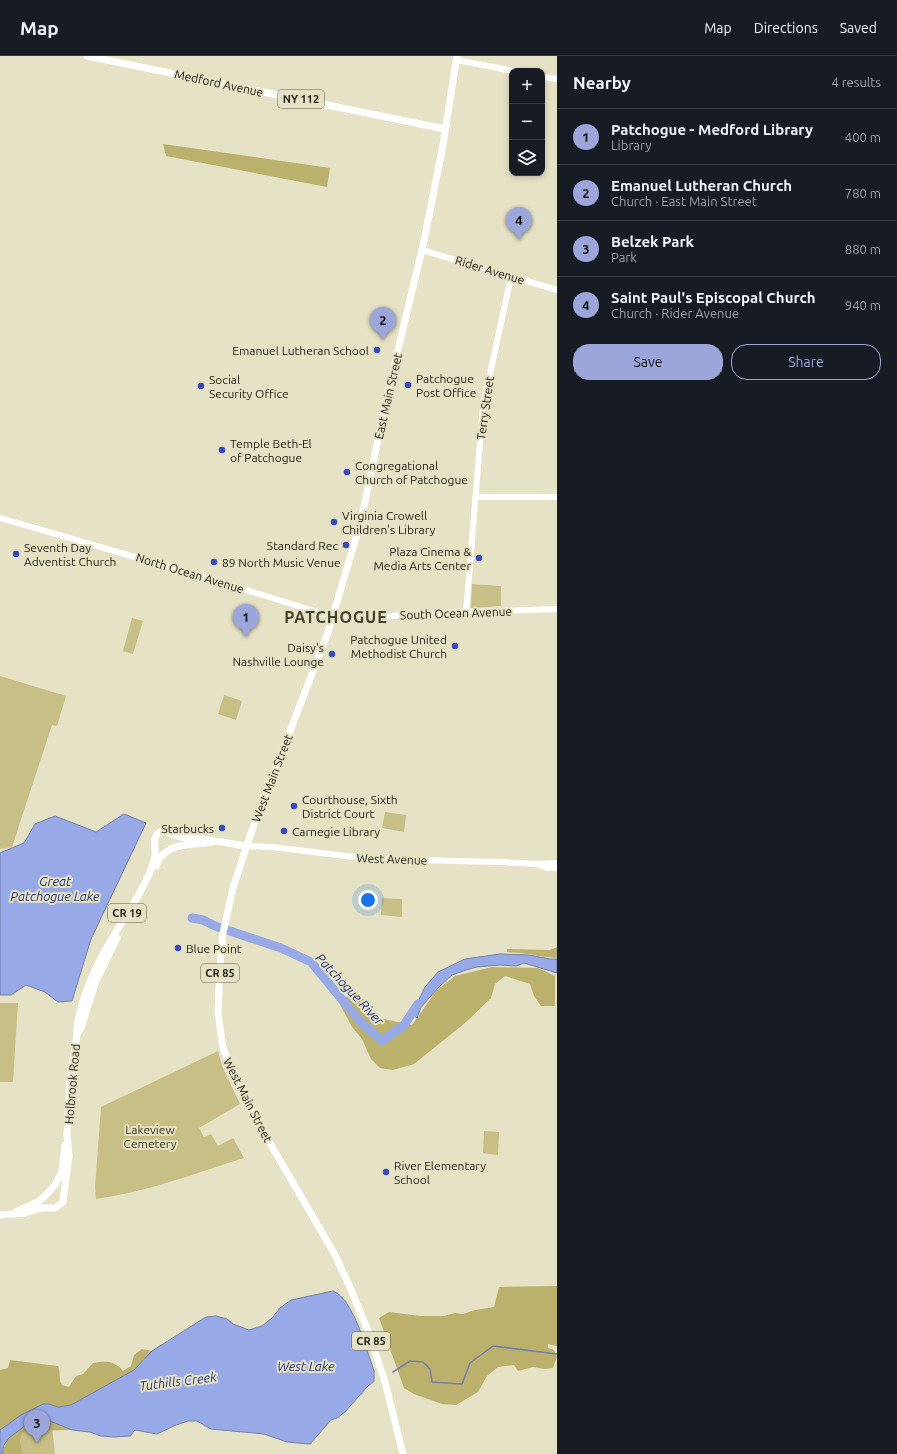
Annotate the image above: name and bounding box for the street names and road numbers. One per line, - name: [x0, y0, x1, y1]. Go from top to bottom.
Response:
- street label: Medford Avenue: [173, 67, 265, 99]
- road number: NY 112: [278, 90, 324, 108]
- street label: Rider Avenue: [454, 253, 526, 287]
- street label: East Main Street: [372, 351, 404, 440]
- street label: Terry Street: [474, 375, 496, 441]
- street label: North Ocean Avenue: [134, 550, 246, 596]
- street label: South Ocean Avenue: [400, 605, 512, 621]
- street label: West Main Street: [249, 732, 295, 824]
- street label: West Avenue: [356, 851, 428, 867]
- road number: CR 19: [108, 904, 146, 922]
- road number: CR 85: [201, 964, 239, 982]
- street label: Holbrook Road: [62, 1043, 82, 1125]
- street label: West Main Street: [221, 1056, 275, 1145]
- road number: CR 85: [352, 1332, 390, 1350]

